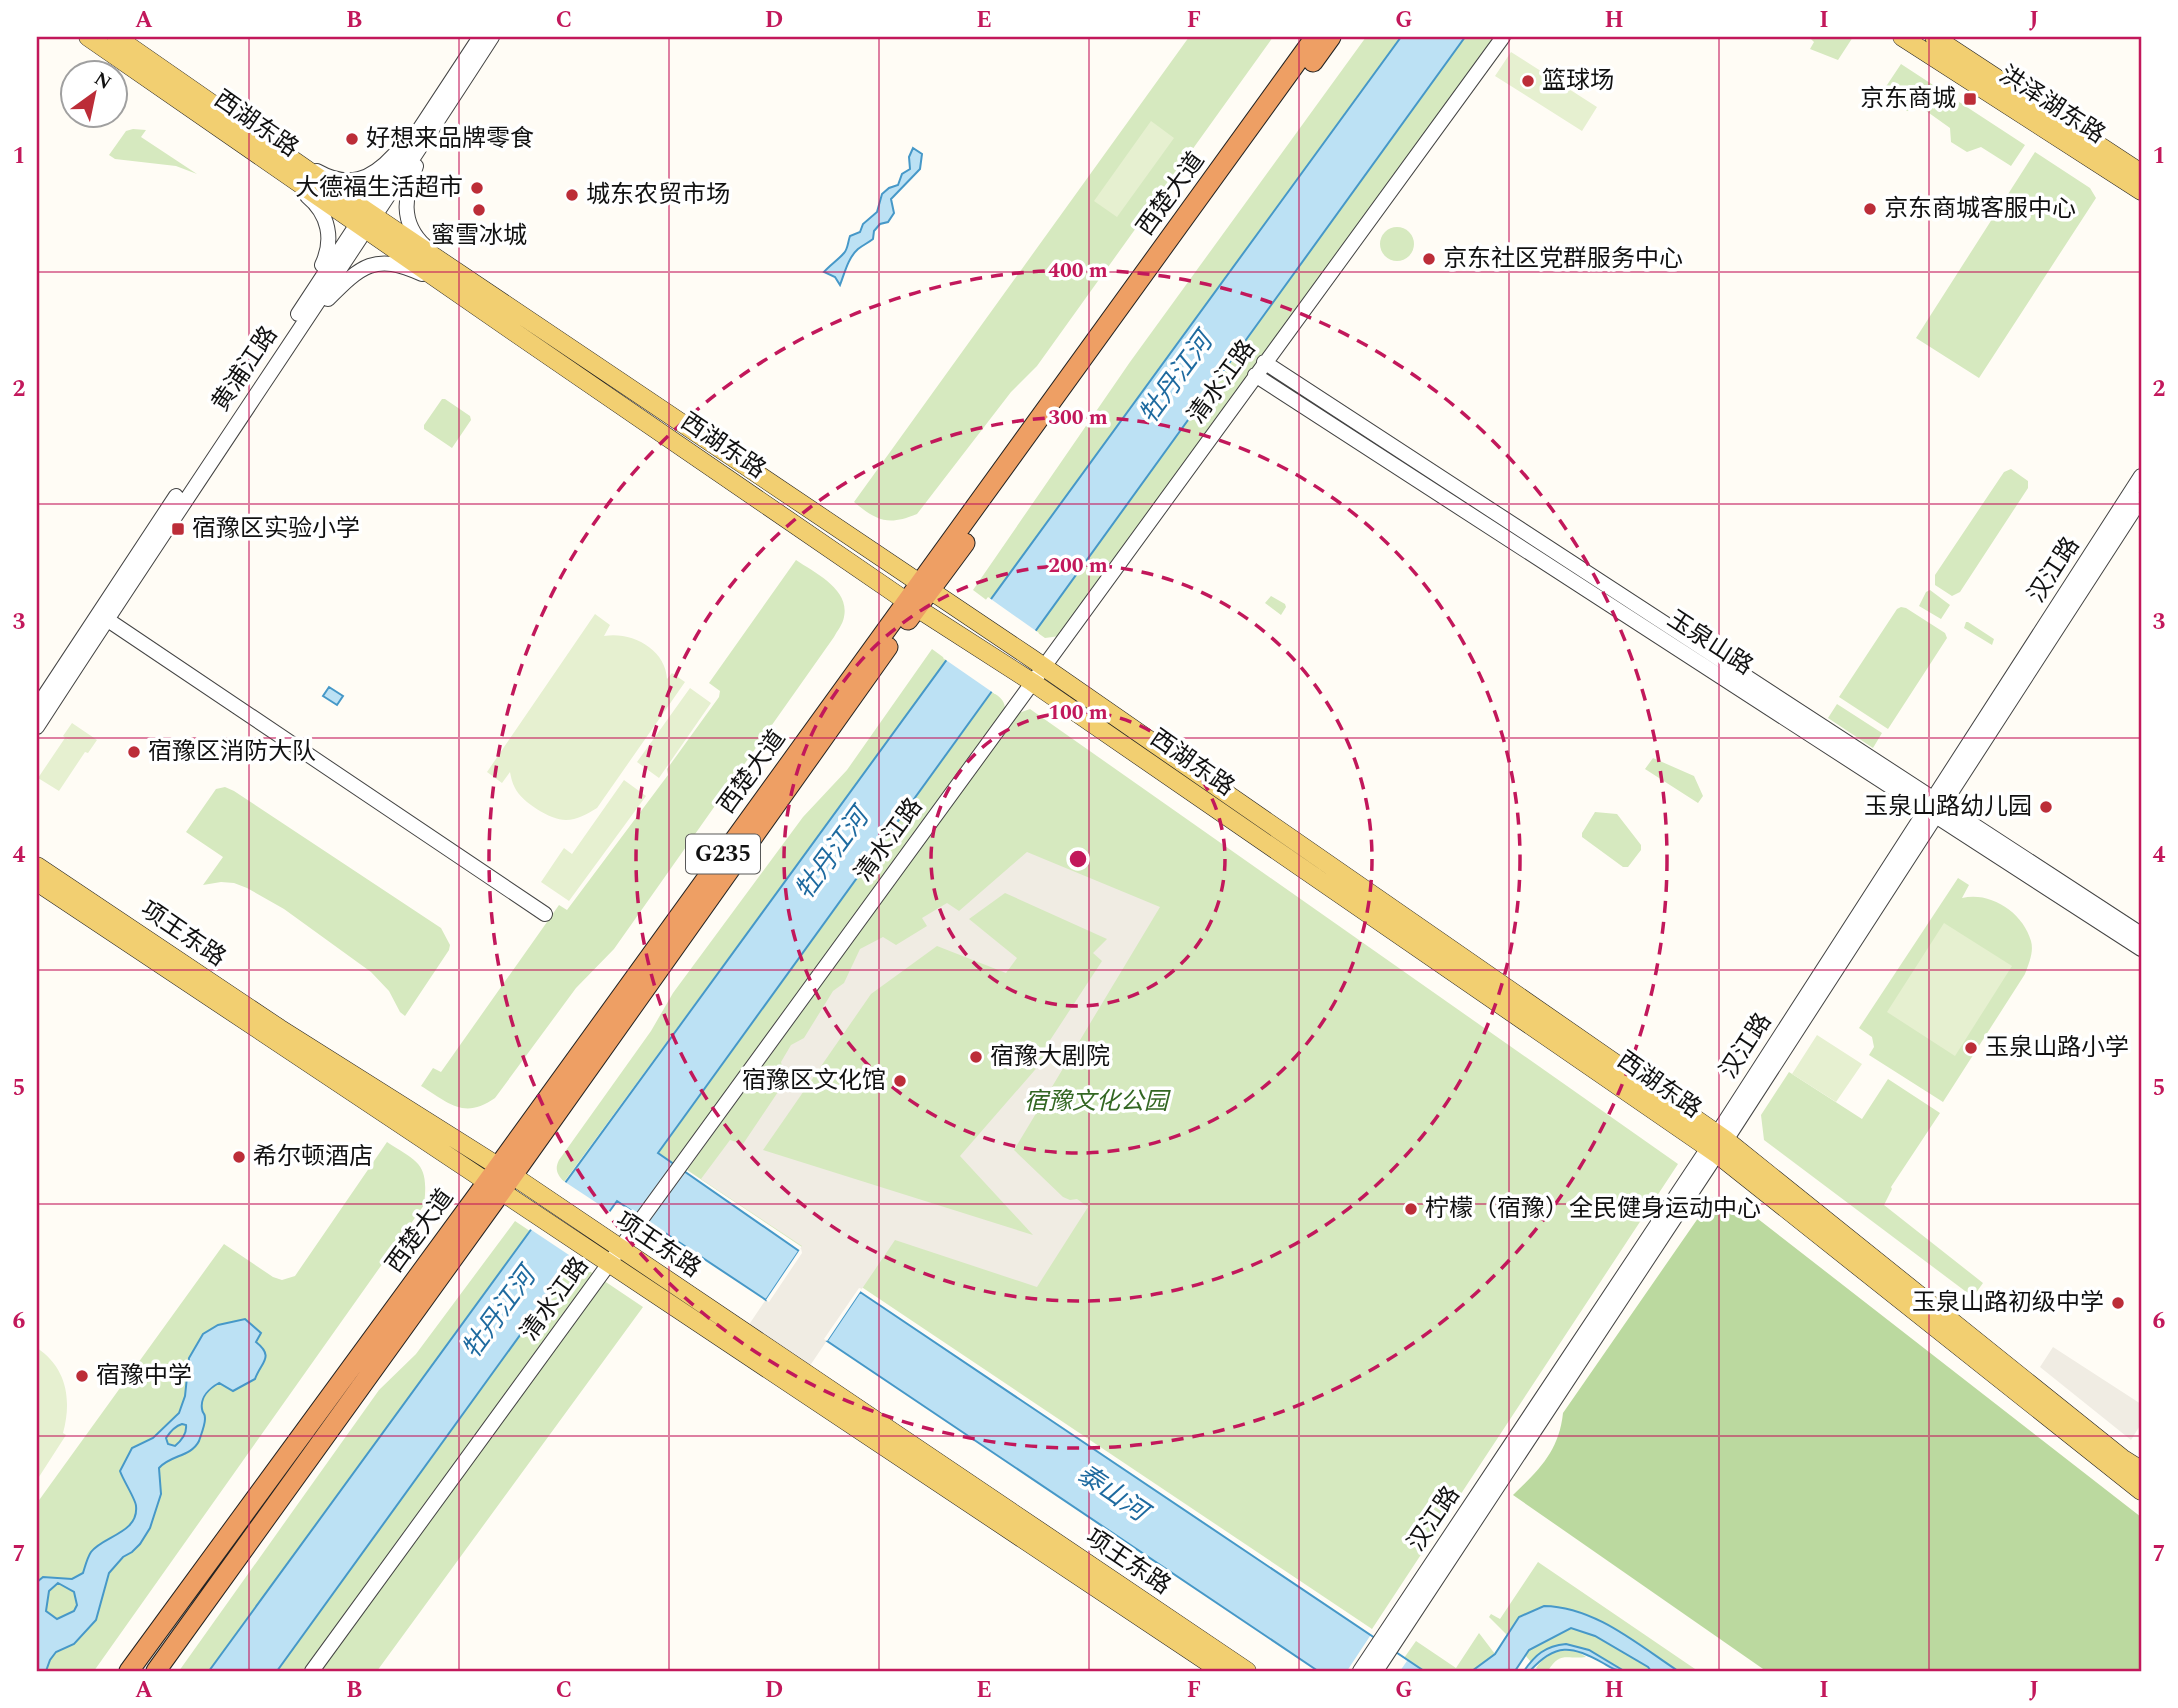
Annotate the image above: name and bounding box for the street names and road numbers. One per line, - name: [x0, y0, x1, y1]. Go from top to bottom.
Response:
- street label: 洪泽湖东路: [1992, 57, 2112, 153]
- street label: 西湖东路: [206, 82, 306, 166]
- street label: 西楚大道: [1128, 145, 1214, 243]
- street label: 黄浦江路: [203, 319, 287, 419]
- street label: 清水江路: [1179, 333, 1265, 431]
- street label: 西湖东路: [673, 404, 773, 488]
- street label: 汉江路: [2019, 530, 2089, 610]
- street label: 玉泉山路: [1660, 602, 1760, 684]
- street label: 西湖东路: [1142, 721, 1242, 805]
- street label: 西楚大道: [709, 723, 795, 821]
- street label: 清水江路: [846, 791, 932, 889]
- road number: G235: [686, 834, 760, 874]
- street label: 项王东路: [133, 892, 233, 976]
- street label: 汉江路: [1711, 1006, 1781, 1086]
- street label: 西湖东路: [1609, 1043, 1709, 1127]
- street label: 西楚大道: [377, 1182, 463, 1280]
- street label: 项王东路: [608, 1203, 708, 1287]
- street label: 清水江路: [512, 1250, 598, 1348]
- street label: 汉江路: [1399, 1479, 1469, 1559]
- street label: 项王东路: [1078, 1520, 1178, 1604]

